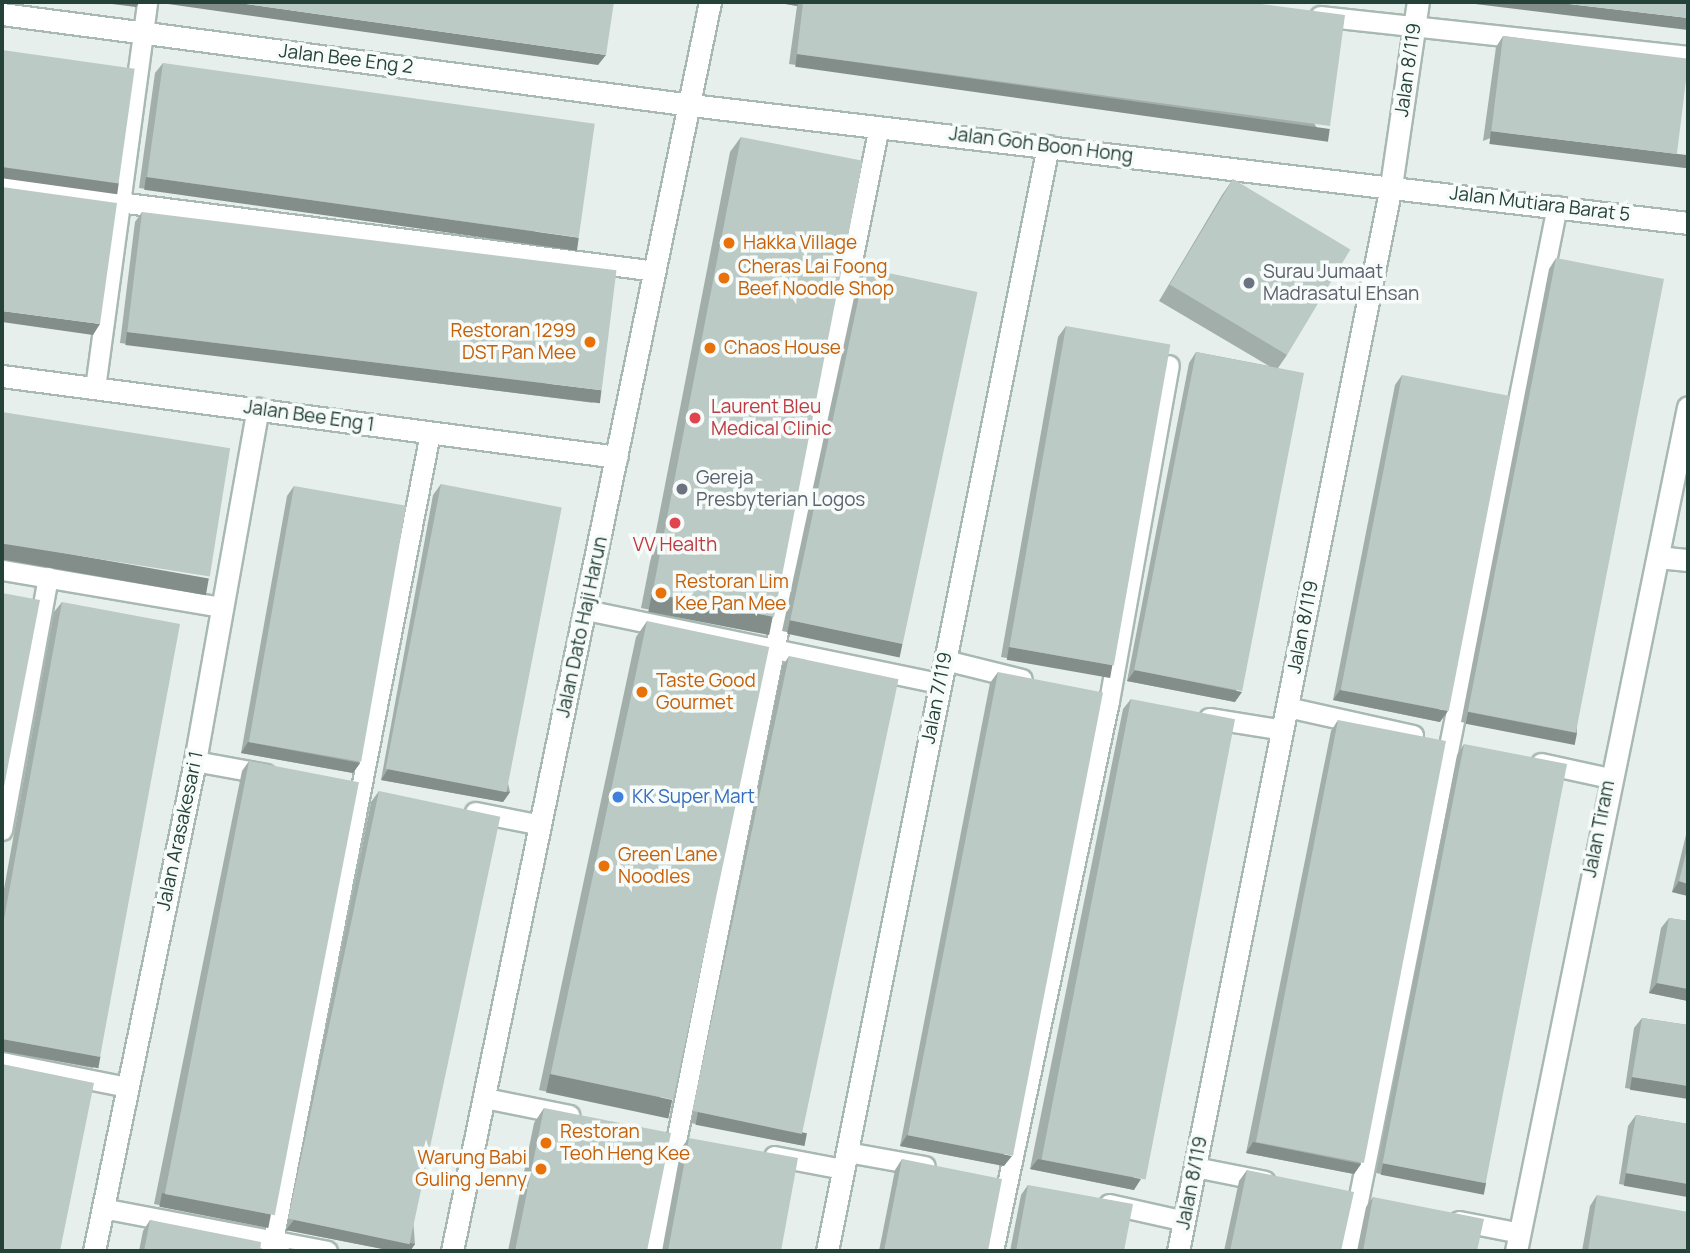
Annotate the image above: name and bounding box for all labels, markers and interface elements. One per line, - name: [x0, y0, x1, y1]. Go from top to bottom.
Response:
- street label: Jalan 8/119: [1390, 22, 1426, 118]
- street label: Jalan Bee Eng 2: [278, 39, 414, 79]
- street label: Jalan Goh Boon Hong: [948, 122, 1134, 168]
- street label: Jalan Mutiara Barat 5: [1448, 182, 1632, 226]
- place label: Hakka Village: [743, 232, 857, 254]
- marker: Hakka Village: [721, 235, 737, 251]
- place label: Cheras Lai Foong Beef Noodle Shop: [738, 256, 894, 300]
- place label: Surau Jumaat Madrasatul Ehsan: [1263, 261, 1419, 305]
- marker: Cheras Lai Foong Beef Noodle Shop: [716, 270, 732, 286]
- marker: Surau Jumaat Madrasatul Ehsan: [1241, 275, 1257, 291]
- place label: Restoran 1299 DST Pan Mee: [451, 320, 576, 364]
- marker: Restoran 1299 DST Pan Mee: [582, 334, 598, 350]
- place label: Chaos House: [724, 337, 841, 359]
- marker: Chaos House: [702, 340, 718, 356]
- street label: Jalan Bee Eng 1: [242, 396, 376, 436]
- place label: Laurent Bleu Medical Clinic: [711, 396, 832, 440]
- marker: Laurent Bleu Medical Clinic: [685, 408, 705, 428]
- place label: Gereja Presbyterian Logos: [696, 467, 865, 511]
- marker: Gereja Presbyterian Logos: [674, 481, 690, 497]
- marker: VV Health: [667, 515, 683, 531]
- street label: Jalan Dato Haji Harun: [552, 534, 612, 720]
- place label: VV Health: [633, 534, 717, 556]
- place label: Restoran Lim Kee Pan Mee: [675, 571, 789, 615]
- street label: Jalan 8/119: [1283, 578, 1323, 676]
- marker: Restoran Lim Kee Pan Mee: [653, 585, 669, 601]
- street label: Jalan 7/119: [917, 650, 957, 746]
- place label: Taste Good Gourmet: [656, 670, 756, 714]
- marker: Taste Good Gourmet: [634, 684, 650, 700]
- street label: Jalan Arasakesari 1: [152, 749, 208, 913]
- street label: Jalan Tiram: [1578, 779, 1620, 879]
- place label: KK Super Mart: [632, 786, 755, 808]
- marker: KK Super Mart: [610, 789, 626, 805]
- place label: Green Lane Noodles: [618, 844, 718, 888]
- marker: Green Lane Noodles: [596, 858, 612, 874]
- place label: Restoran Teoh Heng Kee: [560, 1121, 690, 1165]
- street label: Jalan 8/119: [1172, 1134, 1212, 1232]
- marker: Restoran Teoh Heng Kee: [538, 1135, 554, 1151]
- place label: Warung Babi Guling Jenny: [415, 1147, 527, 1191]
- marker: Warung Babi Guling Jenny: [533, 1161, 549, 1177]

